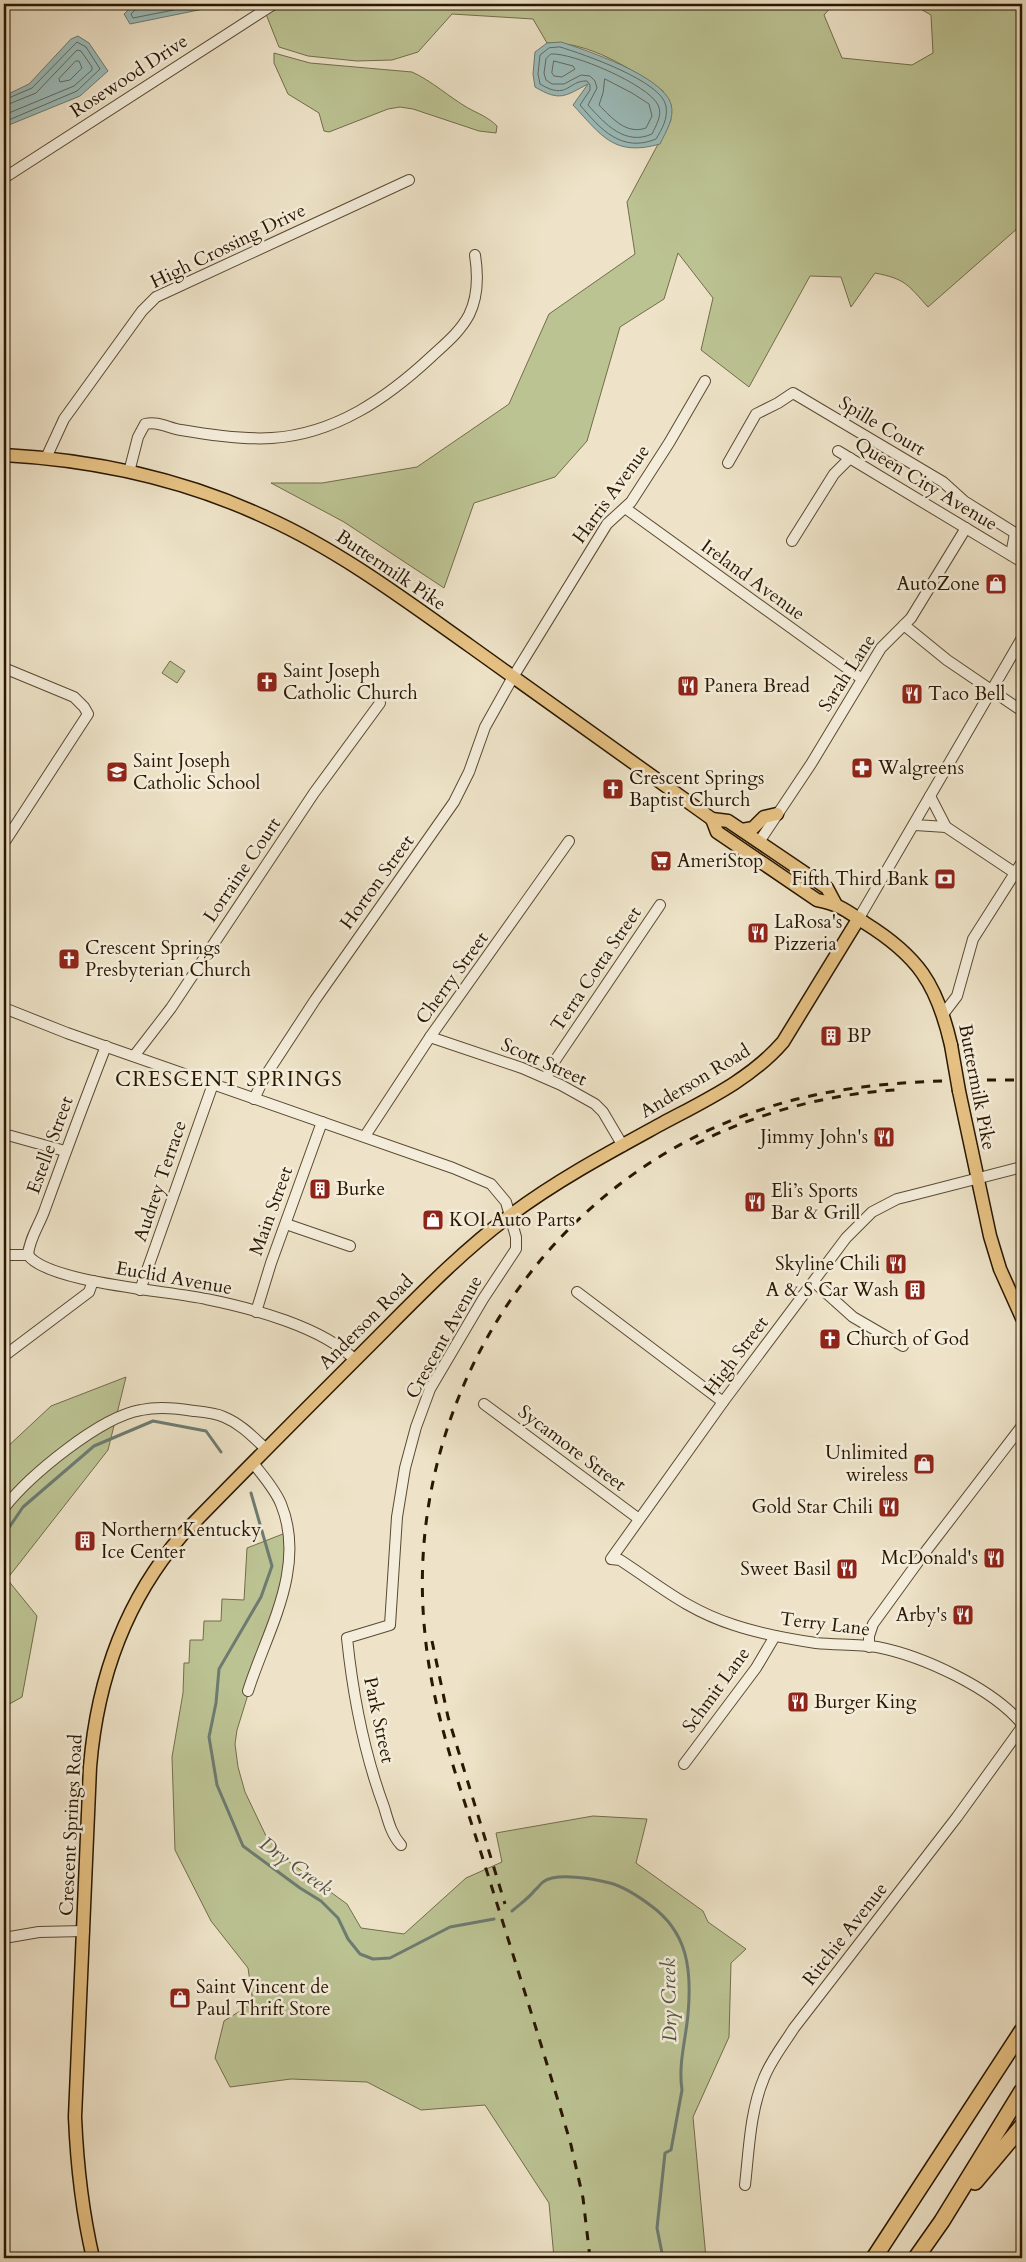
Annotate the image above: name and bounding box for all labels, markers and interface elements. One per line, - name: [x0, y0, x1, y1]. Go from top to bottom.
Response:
- street label: Rosewood Drive: [65, 28, 193, 124]
- street label: High Crossing Drive: [146, 197, 310, 295]
- street label: Spille Court: [834, 390, 930, 462]
- street label: Queen City Avenue: [850, 431, 1002, 537]
- street label: Harris Avenue: [566, 439, 656, 549]
- street label: Buttermilk Pike: [331, 523, 451, 617]
- street label: Ireland Avenue: [696, 533, 810, 627]
- place label: AutoZone: [897, 571, 980, 597]
- shop icon: AutoZone: [984, 572, 1008, 596]
- street label: Sarah Lane: [812, 629, 882, 717]
- place label: Saint Joseph Catholic Church: [283, 658, 418, 706]
- church icon: Saint Joseph Catholic Church: [255, 670, 279, 694]
- place label: Panera Bread: [704, 673, 810, 699]
- restaurant icon: Panera Bread: [676, 674, 700, 698]
- place label: Taco Bell: [928, 681, 1006, 707]
- restaurant icon: Taco Bell: [900, 682, 924, 706]
- place label: Saint Joseph Catholic School: [133, 748, 261, 796]
- place label: Walgreens: [877, 755, 964, 781]
- pharmacy icon: Walgreens: [850, 756, 874, 780]
- school or university icon: Saint Joseph Catholic School: [105, 760, 129, 784]
- place label: Crescent Springs Baptist Church: [629, 765, 764, 813]
- church icon: Crescent Springs Baptist Church: [601, 777, 625, 801]
- street label: Lorraine Court: [197, 812, 287, 928]
- street label: Horton Street: [334, 829, 420, 935]
- place label: AmeriStop: [677, 848, 763, 874]
- supermarket icon: AmeriStop: [649, 849, 673, 873]
- place label: Fifth Third Bank: [792, 866, 930, 892]
- bank icon: Fifth Third Bank: [933, 867, 957, 891]
- street label: Terra Cotta Street: [545, 901, 647, 1037]
- place label: LaRosa's Pizzeria: [774, 909, 842, 957]
- restaurant icon: LaRosa's Pizzeria: [746, 921, 770, 945]
- street label: Cherry Street: [410, 927, 494, 1029]
- place label: Crescent Springs Presbyterian Church: [85, 935, 251, 983]
- church icon: Crescent Springs Presbyterian Church: [57, 947, 81, 971]
- street label: Buttermilk Pike: [952, 1022, 1002, 1152]
- place label: BP: [847, 1023, 871, 1049]
- building icon: BP: [819, 1024, 843, 1048]
- street label: Scott Street: [497, 1032, 591, 1092]
- street label: Anderson Road: [635, 1038, 755, 1124]
- district label: CRESCENT SPRINGS: [115, 1065, 343, 1094]
- street label: Estelle Street: [20, 1093, 80, 1197]
- street label: Audrey Terrace: [127, 1117, 193, 1245]
- place label: Jimmy John's: [757, 1124, 868, 1150]
- restaurant icon: Jimmy John's: [872, 1125, 896, 1149]
- street label: Main Street: [243, 1163, 299, 1259]
- place label: Burke: [336, 1176, 385, 1202]
- building icon: Burke: [308, 1177, 332, 1201]
- place label: Eli’s Sports Bar & Grill: [771, 1178, 861, 1226]
- restaurant icon: Eli’s Sports Bar & Grill: [743, 1190, 767, 1214]
- place label: KOI Auto Parts: [449, 1207, 575, 1233]
- shop icon: KOI Auto Parts: [421, 1208, 445, 1232]
- place label: Skyline Chili: [775, 1251, 880, 1277]
- restaurant icon: Skyline Chili: [884, 1252, 908, 1276]
- street label: Euclid Avenue: [114, 1255, 234, 1301]
- street label: Anderson Road: [313, 1269, 419, 1375]
- street label: Crescent Avenue: [399, 1271, 489, 1403]
- place label: A & S Car Wash: [766, 1277, 900, 1303]
- building icon: A & S Car Wash: [903, 1278, 927, 1302]
- street label: High Street: [698, 1311, 774, 1401]
- place label: Church of God: [846, 1326, 969, 1352]
- church icon: Church of God: [818, 1327, 842, 1351]
- street label: Sycamore Street: [513, 1399, 631, 1497]
- place label: Unlimited wireless: [825, 1440, 908, 1488]
- shop icon: Unlimited wireless: [912, 1452, 936, 1476]
- place label: Gold Star Chili: [751, 1494, 873, 1520]
- restaurant icon: Gold Star Chili: [877, 1495, 901, 1519]
- place label: Northern Kentucky Ice Center: [101, 1517, 261, 1565]
- building icon: Northern Kentucky Ice Center: [73, 1529, 97, 1553]
- place label: McDonald's: [881, 1545, 978, 1571]
- restaurant icon: McDonald's: [982, 1546, 1006, 1570]
- place label: Sweet Basil: [740, 1556, 831, 1582]
- restaurant icon: Sweet Basil: [835, 1557, 859, 1581]
- place label: Arby's: [896, 1602, 947, 1628]
- restaurant icon: Arby's: [951, 1603, 975, 1627]
- street label: Terry Lane: [778, 1606, 872, 1642]
- street label: Schmit Lane: [676, 1642, 756, 1738]
- street label: Park Street: [357, 1675, 401, 1765]
- place label: Burger King: [814, 1689, 917, 1715]
- restaurant icon: Burger King: [786, 1690, 810, 1714]
- street label: Crescent Springs Road: [53, 1733, 89, 1917]
- water label: Dry Creek: [254, 1830, 338, 1902]
- street label: Ritchie Avenue: [796, 1877, 894, 1991]
- water label: Dry Creek: [655, 1958, 683, 2042]
- place label: Saint Vincent de Paul Thrift Store: [196, 1974, 331, 2022]
- shop icon: Saint Vincent de Paul Thrift Store: [168, 1986, 192, 2010]

